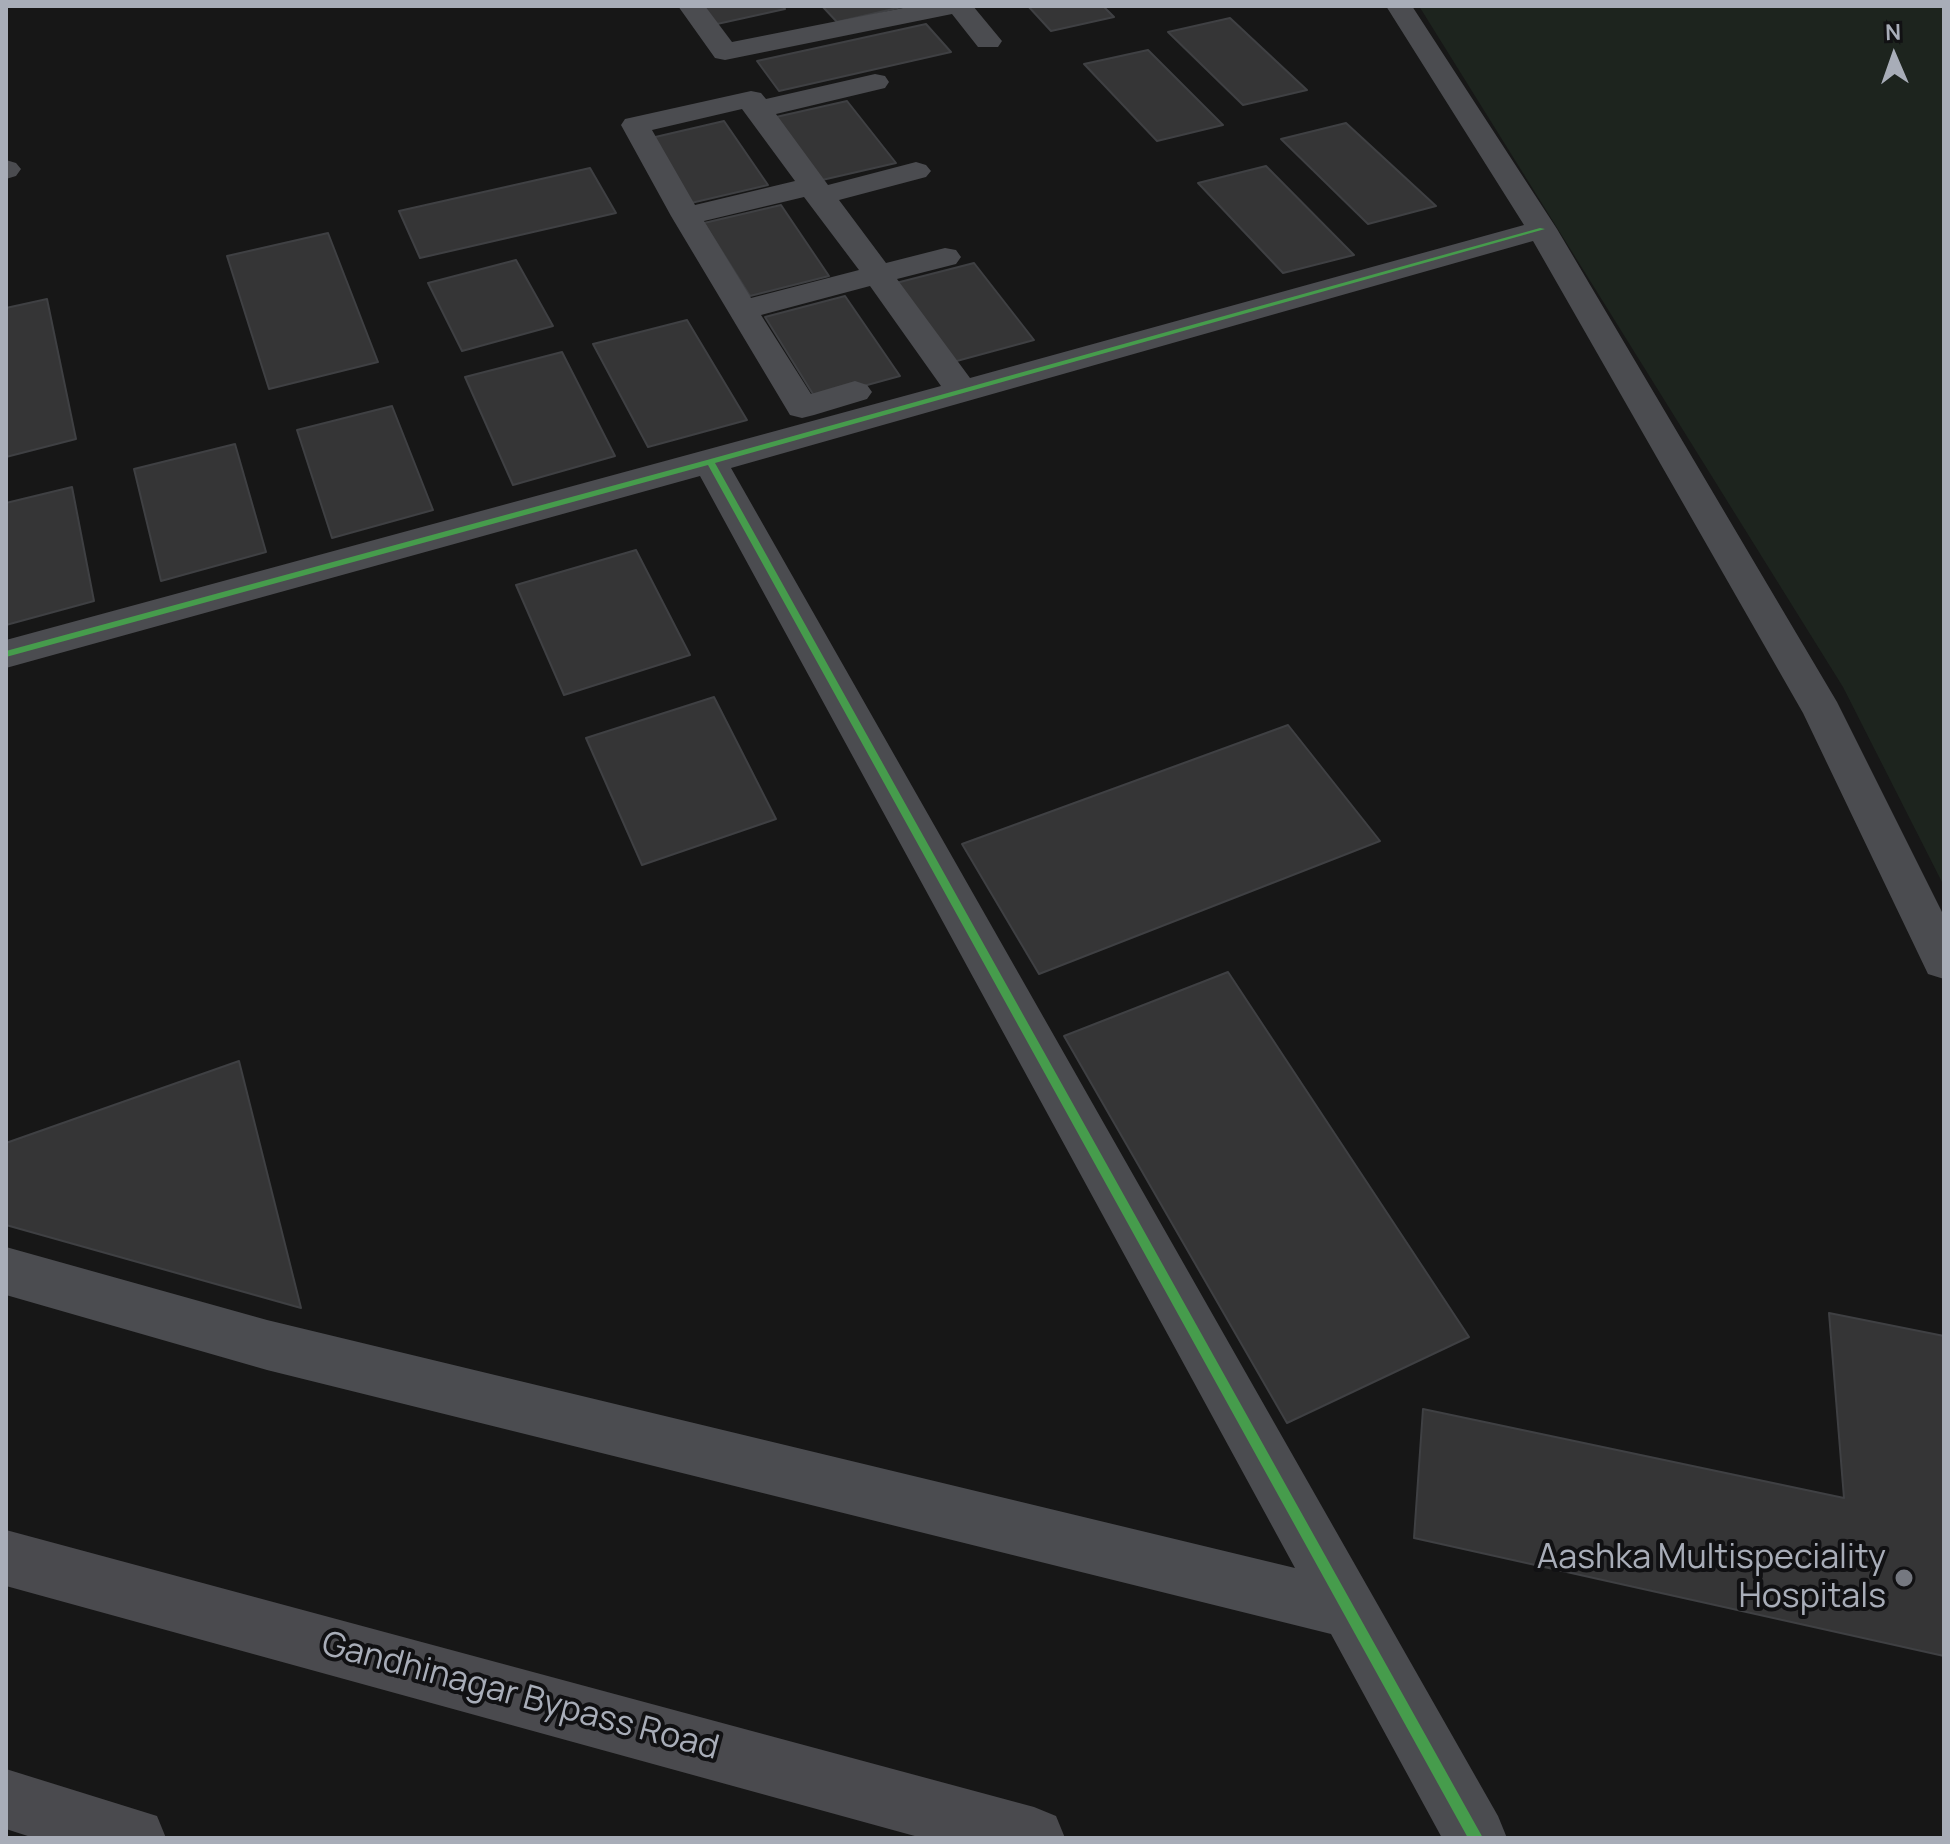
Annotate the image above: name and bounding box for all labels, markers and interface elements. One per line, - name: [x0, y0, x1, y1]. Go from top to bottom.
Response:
- north arrow: [1854, 16, 1934, 96]
- text: N: [1885, 17, 1902, 47]
- place label: Aashka Multispeciality Hospitals: [1537, 1538, 1886, 1618]
- marker: Aashka Multispeciality Hospitals: [1893, 1567, 1915, 1589]
- street label: Gandhinagar Bypass Road: [317, 1624, 723, 1770]

